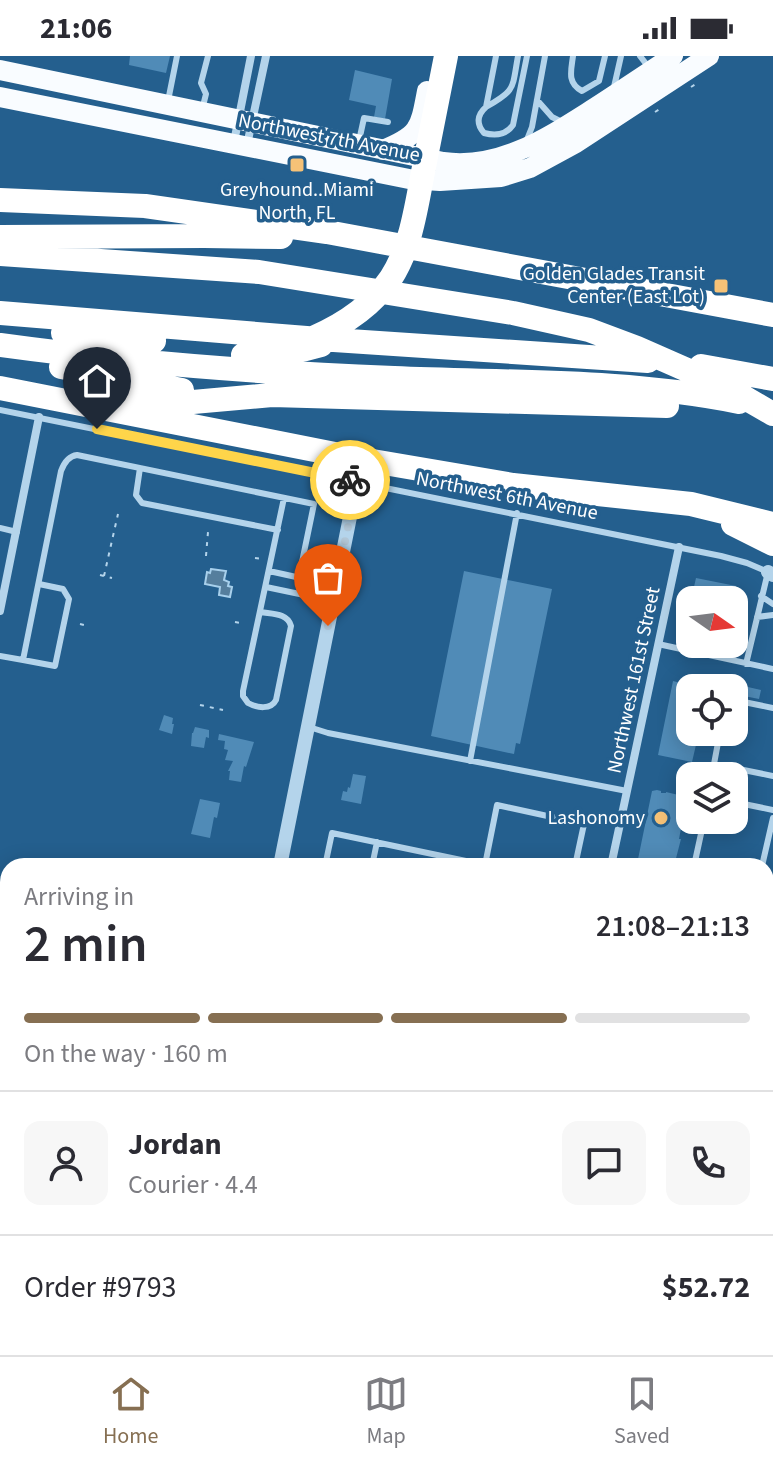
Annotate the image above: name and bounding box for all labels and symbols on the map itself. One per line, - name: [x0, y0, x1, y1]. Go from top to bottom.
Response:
- street label: Northwest 7th Avenue: [236, 107, 422, 169]
- marker: Greyhound..Miami North, FL: [288, 156, 306, 174]
- place label: Greyhound..Miami North, FL: [220, 176, 374, 227]
- place label: Golden Glades Transit Center (East Lot): [523, 260, 705, 311]
- marker: Golden Glades Transit Center (East Lot): [712, 277, 730, 295]
- pin: [63, 347, 131, 429]
- courier: [310, 440, 390, 520]
- street label: Northwest 6th Avenue: [414, 465, 600, 527]
- pin: [294, 544, 362, 626]
- street label: Northwest 161st Street: [601, 584, 667, 776]
- north arrow: [676, 586, 748, 658]
- place label: Lashonomy: [547, 804, 646, 832]
- marker: Lashonomy: [652, 809, 670, 827]

